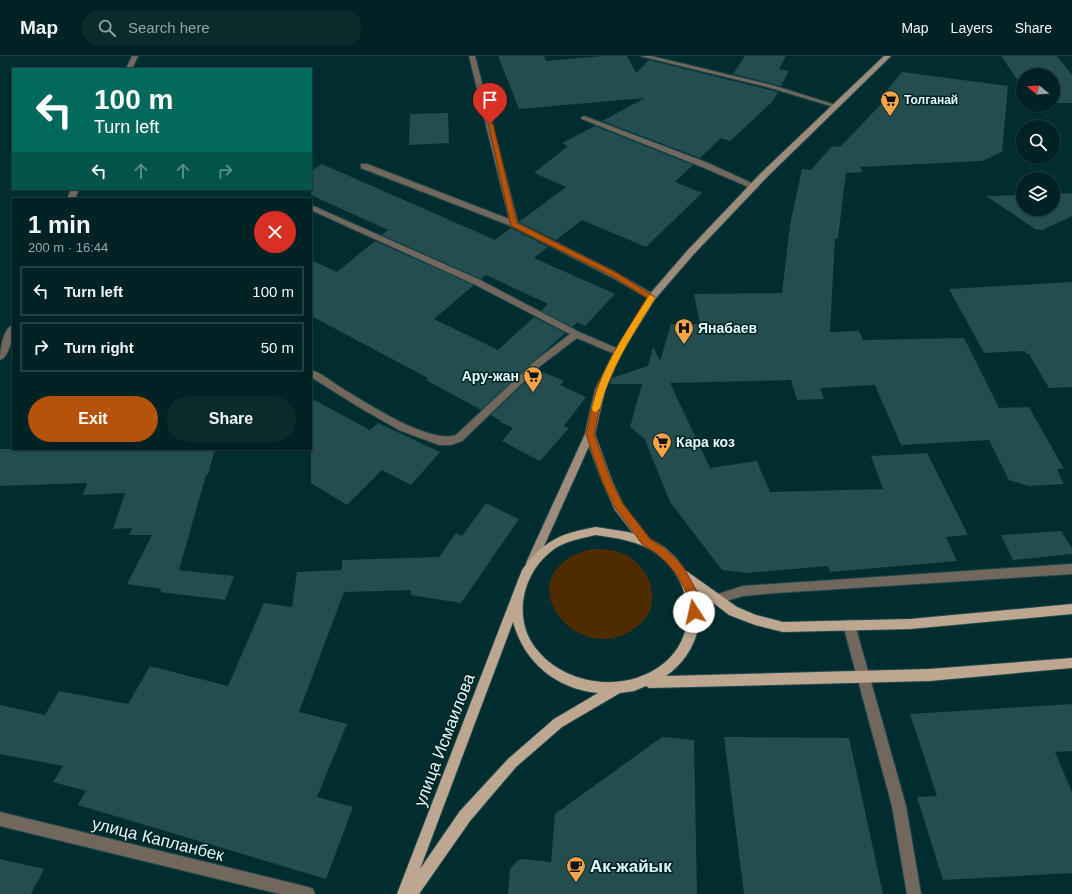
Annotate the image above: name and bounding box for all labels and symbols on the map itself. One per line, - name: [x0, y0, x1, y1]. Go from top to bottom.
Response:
- north arrow: [1016, 68, 1060, 112]
- pin: [473, 83, 507, 124]
- supermarket icon: Толганай: [879, 89, 901, 117]
- place label: Толганай: [904, 93, 958, 107]
- hospital icon: Янабаев: [673, 317, 695, 345]
- place label: Янабаев: [698, 320, 758, 336]
- supermarket icon: Ару-жан: [522, 365, 544, 393]
- place label: Ару-жан: [462, 368, 519, 384]
- supermarket icon: Кара коз: [651, 431, 673, 459]
- place label: Кара коз: [676, 434, 735, 450]
- position arrow: [673, 591, 715, 633]
- street label: улица Исмаилова: [410, 671, 479, 809]
- street label: улица Капланбек: [90, 814, 226, 865]
- cafe icon: Ак-жайык: [565, 855, 587, 883]
- place label: Ак-жайык: [590, 857, 672, 876]

